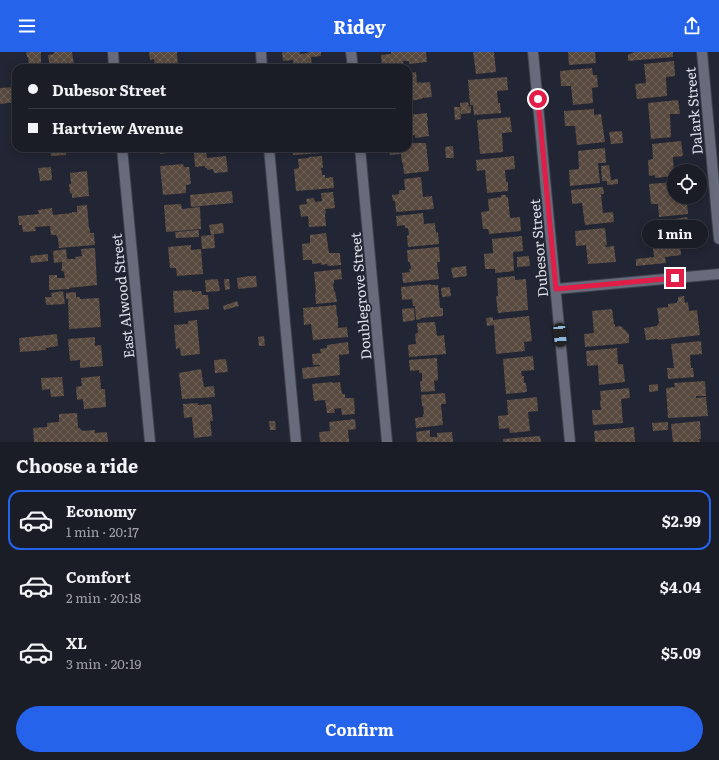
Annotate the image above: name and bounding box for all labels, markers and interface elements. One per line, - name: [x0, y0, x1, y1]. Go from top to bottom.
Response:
- text: Ridey: [333, 13, 386, 40]
- icon: menu: [16, 15, 38, 37]
- icon: share: [681, 15, 703, 37]
- street label: Dalark Street: [679, 66, 707, 156]
- text: Dubesor Street: [52, 78, 166, 101]
- route start: [529, 90, 547, 108]
- text: Hartview Avenue: [52, 116, 183, 139]
- map controls: [667, 164, 707, 204]
- button: locate: [667, 164, 707, 204]
- street label: Dubesor Street: [524, 198, 552, 298]
- callout: 1 min: [642, 220, 708, 248]
- text: 1 min: [658, 224, 692, 243]
- street label: Doublegrove Street: [344, 231, 376, 361]
- street label: East Alwood Street: [105, 232, 138, 359]
- route end: [666, 269, 684, 287]
- car: [553, 323, 567, 347]
- text: Choose a ride: [16, 452, 138, 479]
- text: Economy: [66, 499, 136, 522]
- icon: car: [18, 502, 54, 538]
- text: $2.99: [662, 509, 701, 532]
- text: 1 min · 20:17: [66, 522, 139, 541]
- text: Comfort: [66, 565, 131, 588]
- icon: car: [18, 568, 54, 604]
- text: $4.04: [660, 575, 701, 598]
- text: 2 min · 20:18: [66, 588, 141, 607]
- text: XL: [66, 631, 87, 654]
- icon: car: [18, 634, 54, 670]
- text: $5.09: [661, 641, 701, 664]
- text: 3 min · 20:19: [66, 654, 141, 673]
- button: Confirm: [16, 706, 703, 752]

